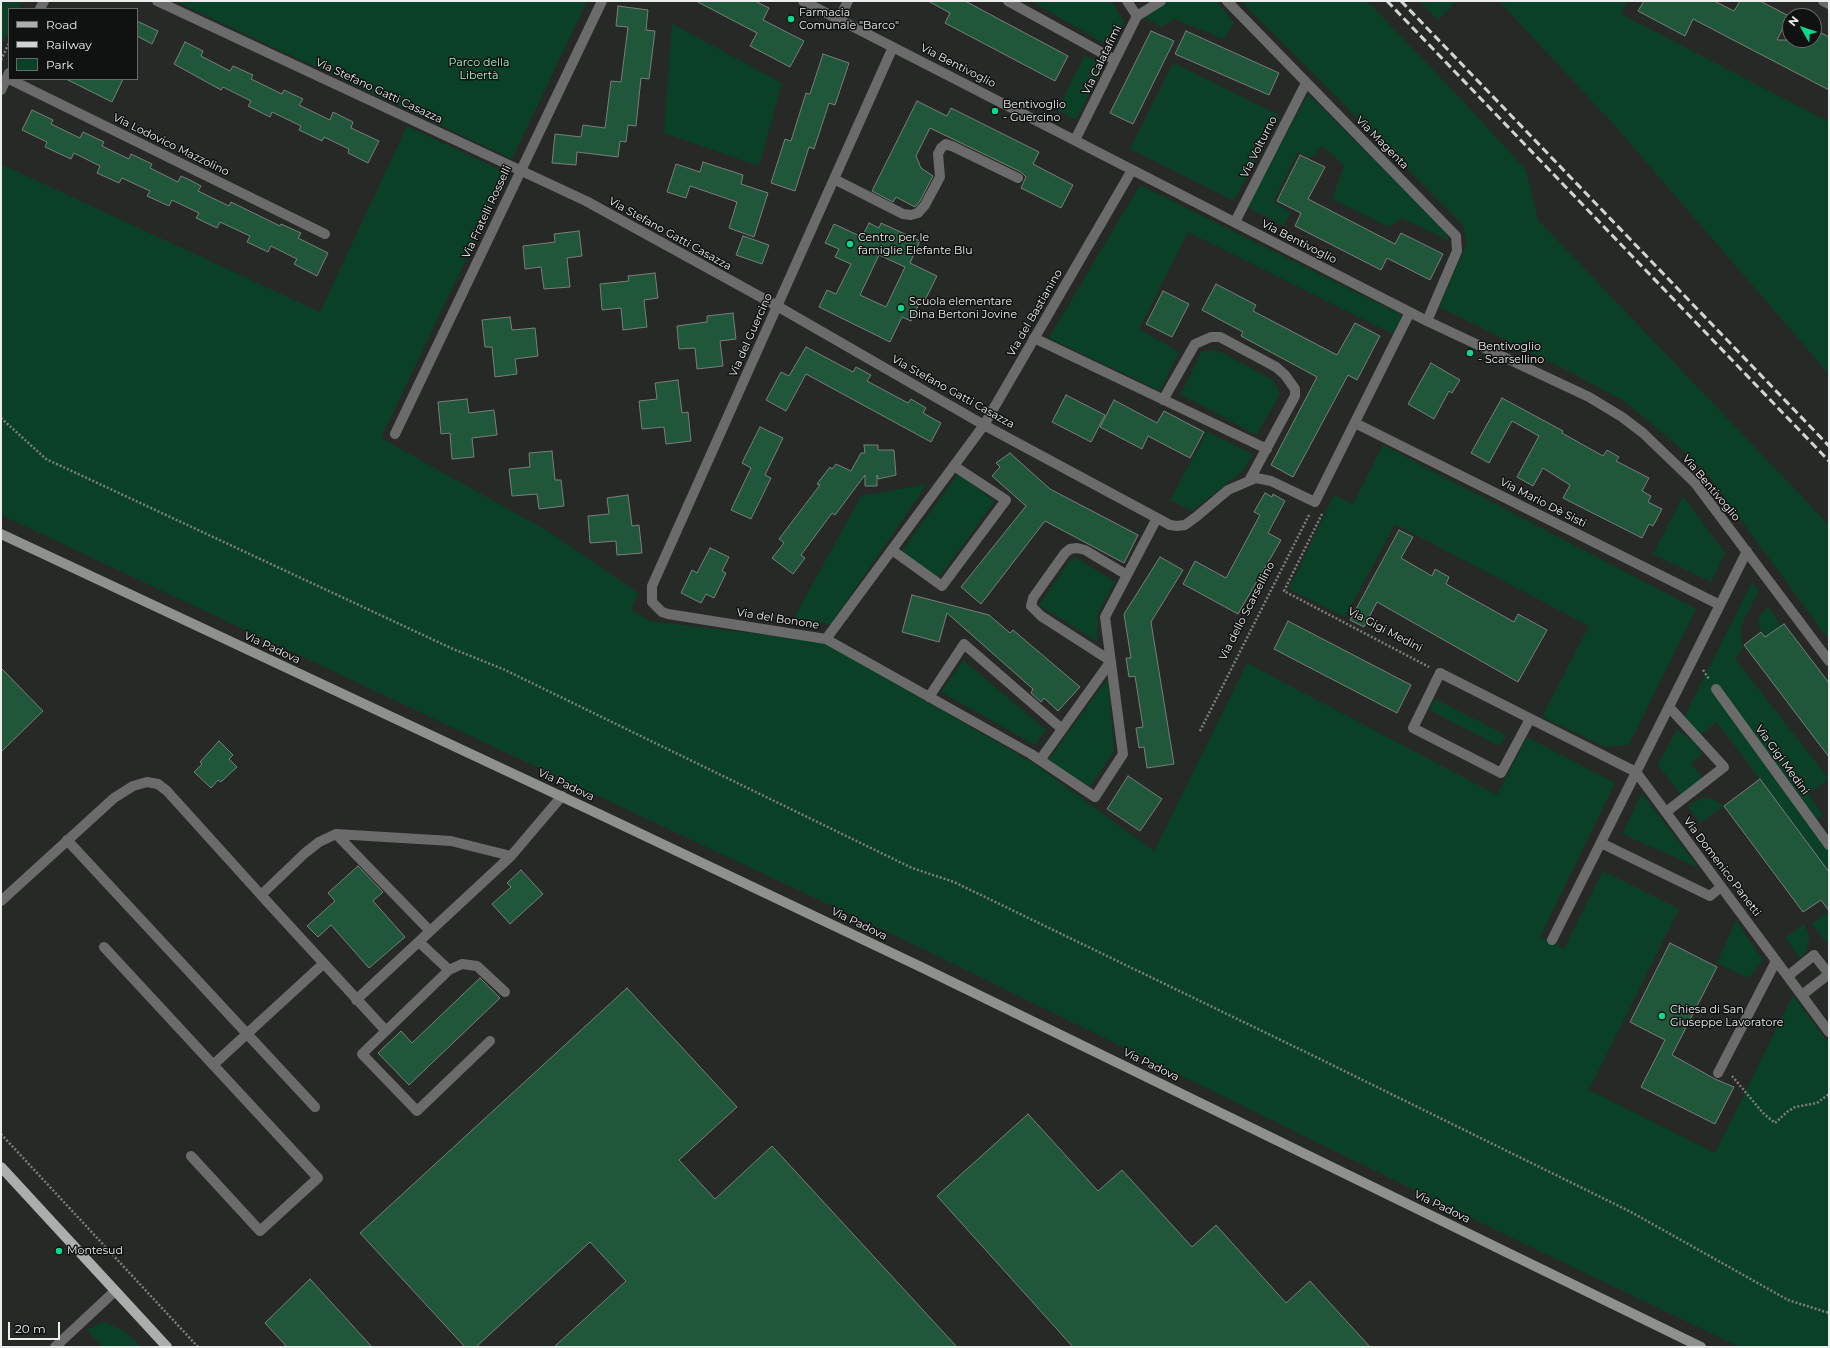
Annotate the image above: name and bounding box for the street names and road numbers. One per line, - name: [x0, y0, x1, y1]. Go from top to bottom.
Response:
- street label: Via Calatafimi: [1080, 23, 1124, 97]
- street label: Via Bentivoglio: [918, 41, 998, 91]
- street label: Via Stefano Gatti Casazza: [314, 56, 444, 126]
- street label: Via Lodovico Mazzolino: [111, 111, 231, 179]
- street label: Via Volturno: [1238, 114, 1280, 180]
- street label: Via Magenta: [1353, 114, 1411, 172]
- street label: Via Fratelli Rosselli: [460, 163, 514, 261]
- street label: Via Stefano Gatti Casazza: [606, 195, 734, 273]
- street label: Via Bentivoglio: [1259, 217, 1339, 267]
- street label: Via del Bastianino: [1005, 267, 1065, 359]
- street label: Via del Guercino: [727, 291, 775, 379]
- street label: Via Stefano Gatti Casazza: [889, 353, 1017, 431]
- street label: Via Bentivoglio: [1679, 452, 1743, 524]
- street label: Via Mario Dè Sisti: [1498, 476, 1588, 530]
- street label: Via dello Scarsellino: [1216, 560, 1278, 662]
- street label: Via Gigi Medini: [1345, 605, 1425, 655]
- street label: Via del Bonone: [736, 606, 820, 632]
- street label: Via Padova: [242, 629, 302, 667]
- street label: Via Gigi Medini: [1752, 723, 1812, 797]
- street label: Via Padova: [536, 766, 596, 804]
- street label: Via Domenico Panetti: [1680, 815, 1764, 919]
- street label: Via Padova: [829, 905, 889, 943]
- street label: Via Padova: [1121, 1046, 1181, 1084]
- street label: Via Padova: [1412, 1188, 1472, 1226]

